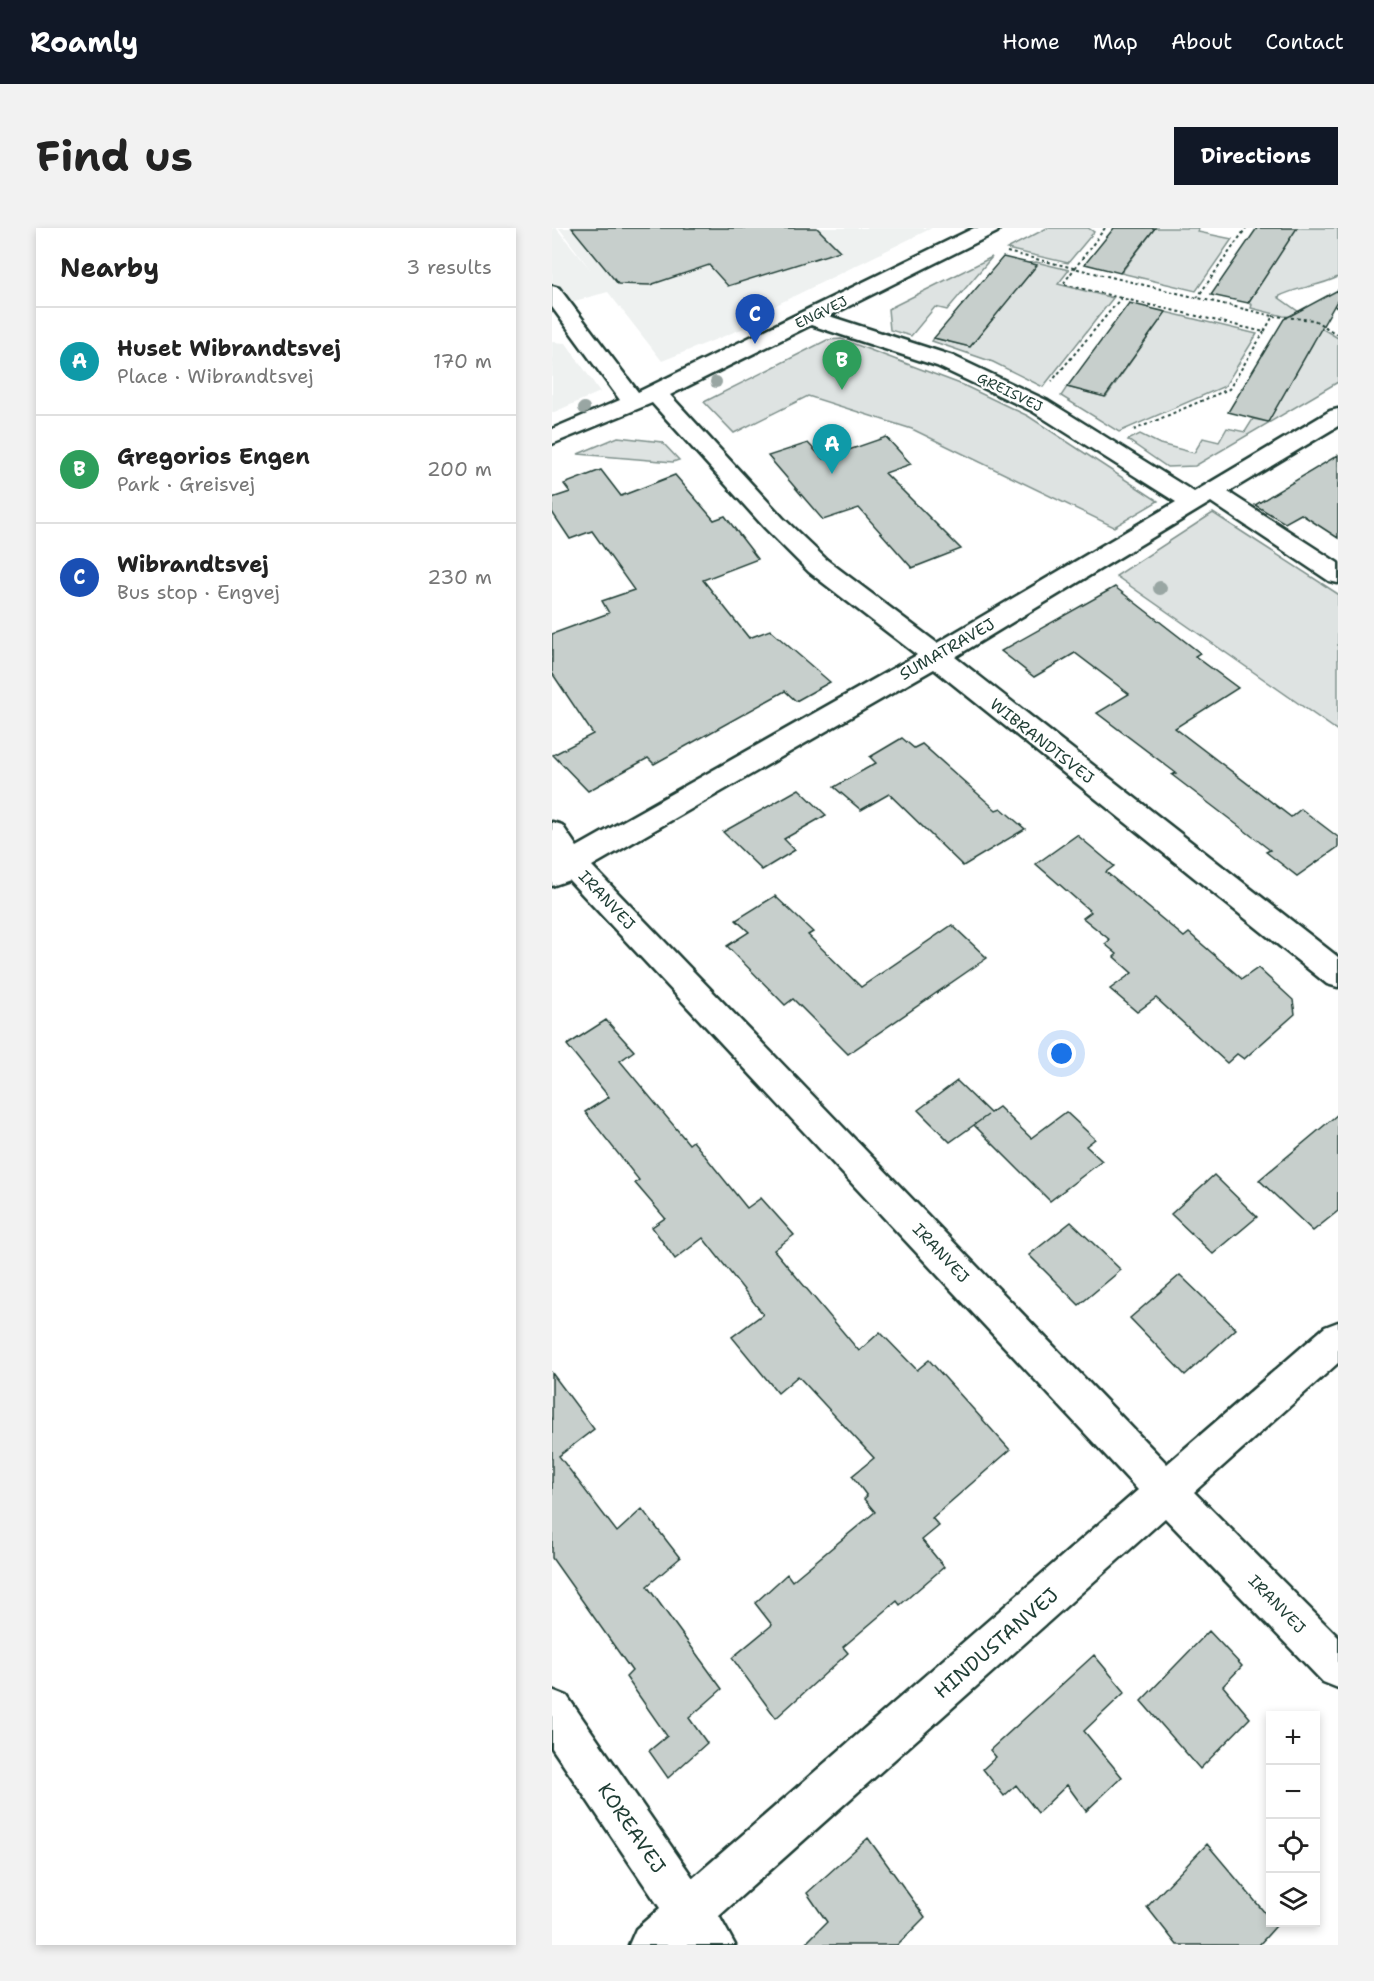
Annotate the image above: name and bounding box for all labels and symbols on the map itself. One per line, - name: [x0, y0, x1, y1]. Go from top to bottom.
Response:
- street label: ENGVEJ: [792, 292, 850, 332]
- pin: C: [736, 294, 774, 344]
- pin: B: [822, 340, 862, 390]
- street label: GREISVEJ: [974, 368, 1046, 416]
- pin: A: [812, 424, 852, 474]
- street label: SUMATRAVEJ: [896, 613, 998, 685]
- street label: WIBRANDTSVEJ: [986, 694, 1098, 788]
- street label: IRANVEJ: [574, 866, 640, 934]
- your location: [1047, 1039, 1076, 1068]
- street label: IRANVEJ: [908, 1219, 974, 1287]
- street label: IRANVEJ: [1244, 1570, 1310, 1638]
- street label: HINDUSTANVEJ: [928, 1582, 1064, 1704]
- street label: KOREAVEJ: [592, 1778, 672, 1878]

